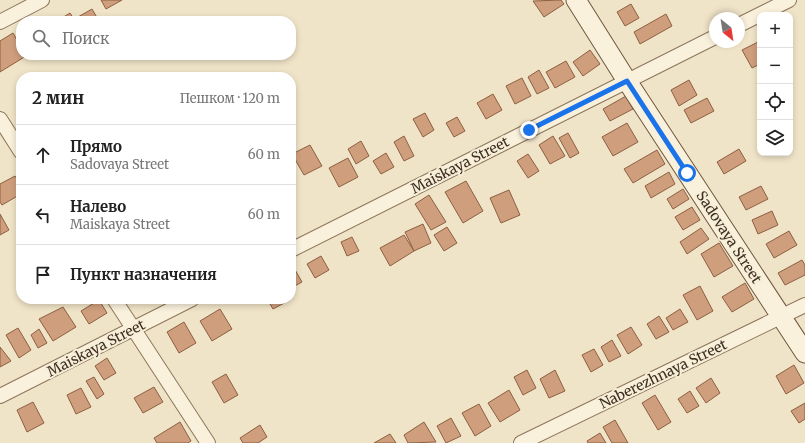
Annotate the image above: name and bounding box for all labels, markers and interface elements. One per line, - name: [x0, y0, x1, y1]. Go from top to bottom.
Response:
- north arrow: [709, 12, 745, 48]
- map controls: [757, 12, 793, 156]
- button: +: [757, 12, 793, 48]
- search box: [16, 16, 296, 60]
- icon: search: [30, 27, 52, 49]
- text: Поиск: [62, 29, 109, 48]
- button: −: [757, 48, 793, 84]
- button: locate: [757, 84, 793, 120]
- text: 2 мин: [32, 87, 84, 109]
- text: Пешком · 120 m: [180, 90, 280, 107]
- button: layers: [757, 120, 793, 156]
- route end: [520, 121, 538, 139]
- street label: Maiskaya Street: [408, 132, 513, 197]
- text: Прямо: [70, 137, 122, 156]
- icon: ahead: [32, 144, 54, 166]
- text: 60 m: [248, 146, 280, 163]
- text: Sadovaya Street: [70, 156, 169, 173]
- route start: [678, 164, 696, 182]
- street label: Sadovaya Street: [692, 187, 766, 287]
- text: Налево: [70, 197, 126, 216]
- icon: left: [32, 204, 54, 226]
- text: 60 m: [248, 206, 280, 223]
- text: Maiskaya Street: [70, 216, 170, 233]
- icon: arrive: [32, 264, 54, 286]
- text: Пункт назначения: [70, 265, 217, 284]
- street label: Maiskaya Street: [44, 315, 149, 380]
- street label: Naberezhnaya Street: [596, 335, 730, 413]

